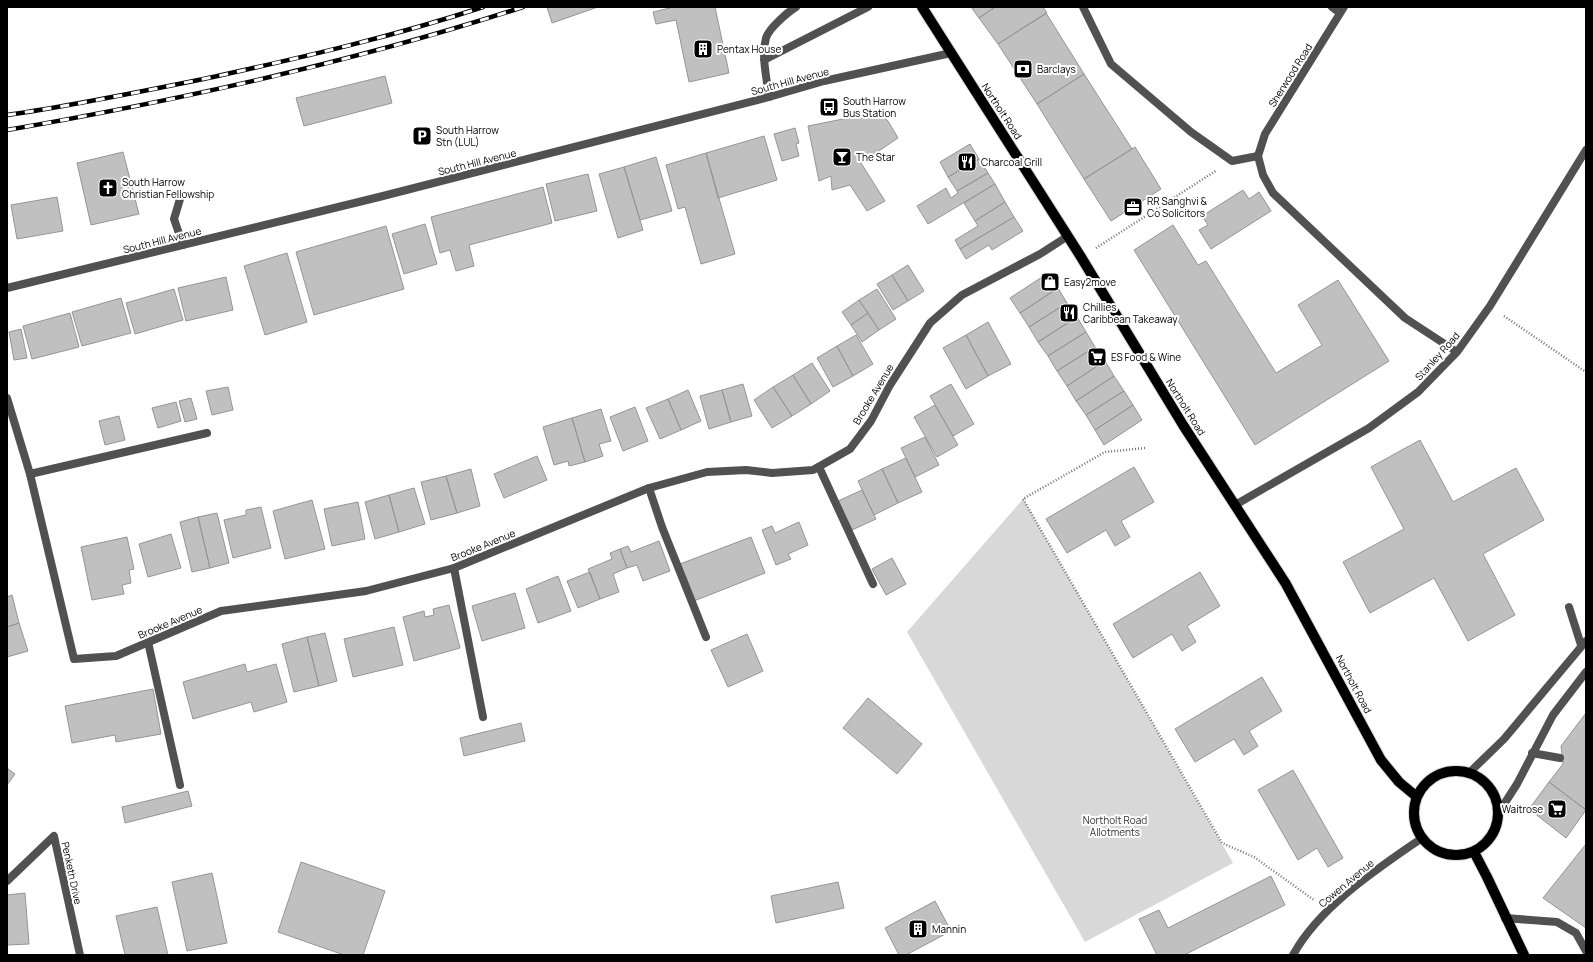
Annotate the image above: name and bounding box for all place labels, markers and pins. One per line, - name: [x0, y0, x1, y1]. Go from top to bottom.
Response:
- building icon: Pentax House: [692, 38, 714, 60]
- place label: Pentax House: [717, 42, 781, 56]
- bank icon: Barclays: [1012, 58, 1034, 80]
- place label: Barclays: [1037, 62, 1076, 76]
- place label: South Harrow Bus Station: [843, 94, 906, 120]
- bus stop icon: South Harrow Bus Station: [818, 96, 840, 118]
- place label: South Harrow Stn (LUL): [436, 123, 499, 149]
- parking icon: South Harrow Stn (LUL): [411, 125, 433, 147]
- bar icon: The Star: [831, 146, 853, 168]
- place label: The Star: [856, 150, 895, 164]
- restaurant icon: Charcoal Grill: [956, 151, 978, 173]
- place label: Charcoal Grill: [981, 155, 1042, 169]
- place label: South Harrow Christian Fellowship: [122, 175, 214, 201]
- church icon: South Harrow Christian Fellowship: [97, 177, 119, 199]
- place label: RR Sanghvi & Co Solicitors: [1147, 194, 1208, 220]
- office icon: RR Sanghvi & Co Solicitors: [1122, 196, 1144, 218]
- shop icon: Easy2move: [1039, 271, 1061, 293]
- place label: Easy2move: [1064, 275, 1116, 289]
- place label: Chillies Caribbean Takeaway: [1083, 300, 1178, 326]
- restaurant icon: Chillies Caribbean Takeaway: [1058, 302, 1080, 324]
- supermarket icon: ES Food & Wine: [1086, 346, 1108, 368]
- place label: ES Food & Wine: [1111, 350, 1181, 364]
- supermarket icon: Waitrose: [1546, 798, 1568, 820]
- place label: Waitrose: [1502, 802, 1543, 816]
- building icon: Mannin: [907, 918, 929, 940]
- place label: Mannin: [932, 922, 966, 936]

